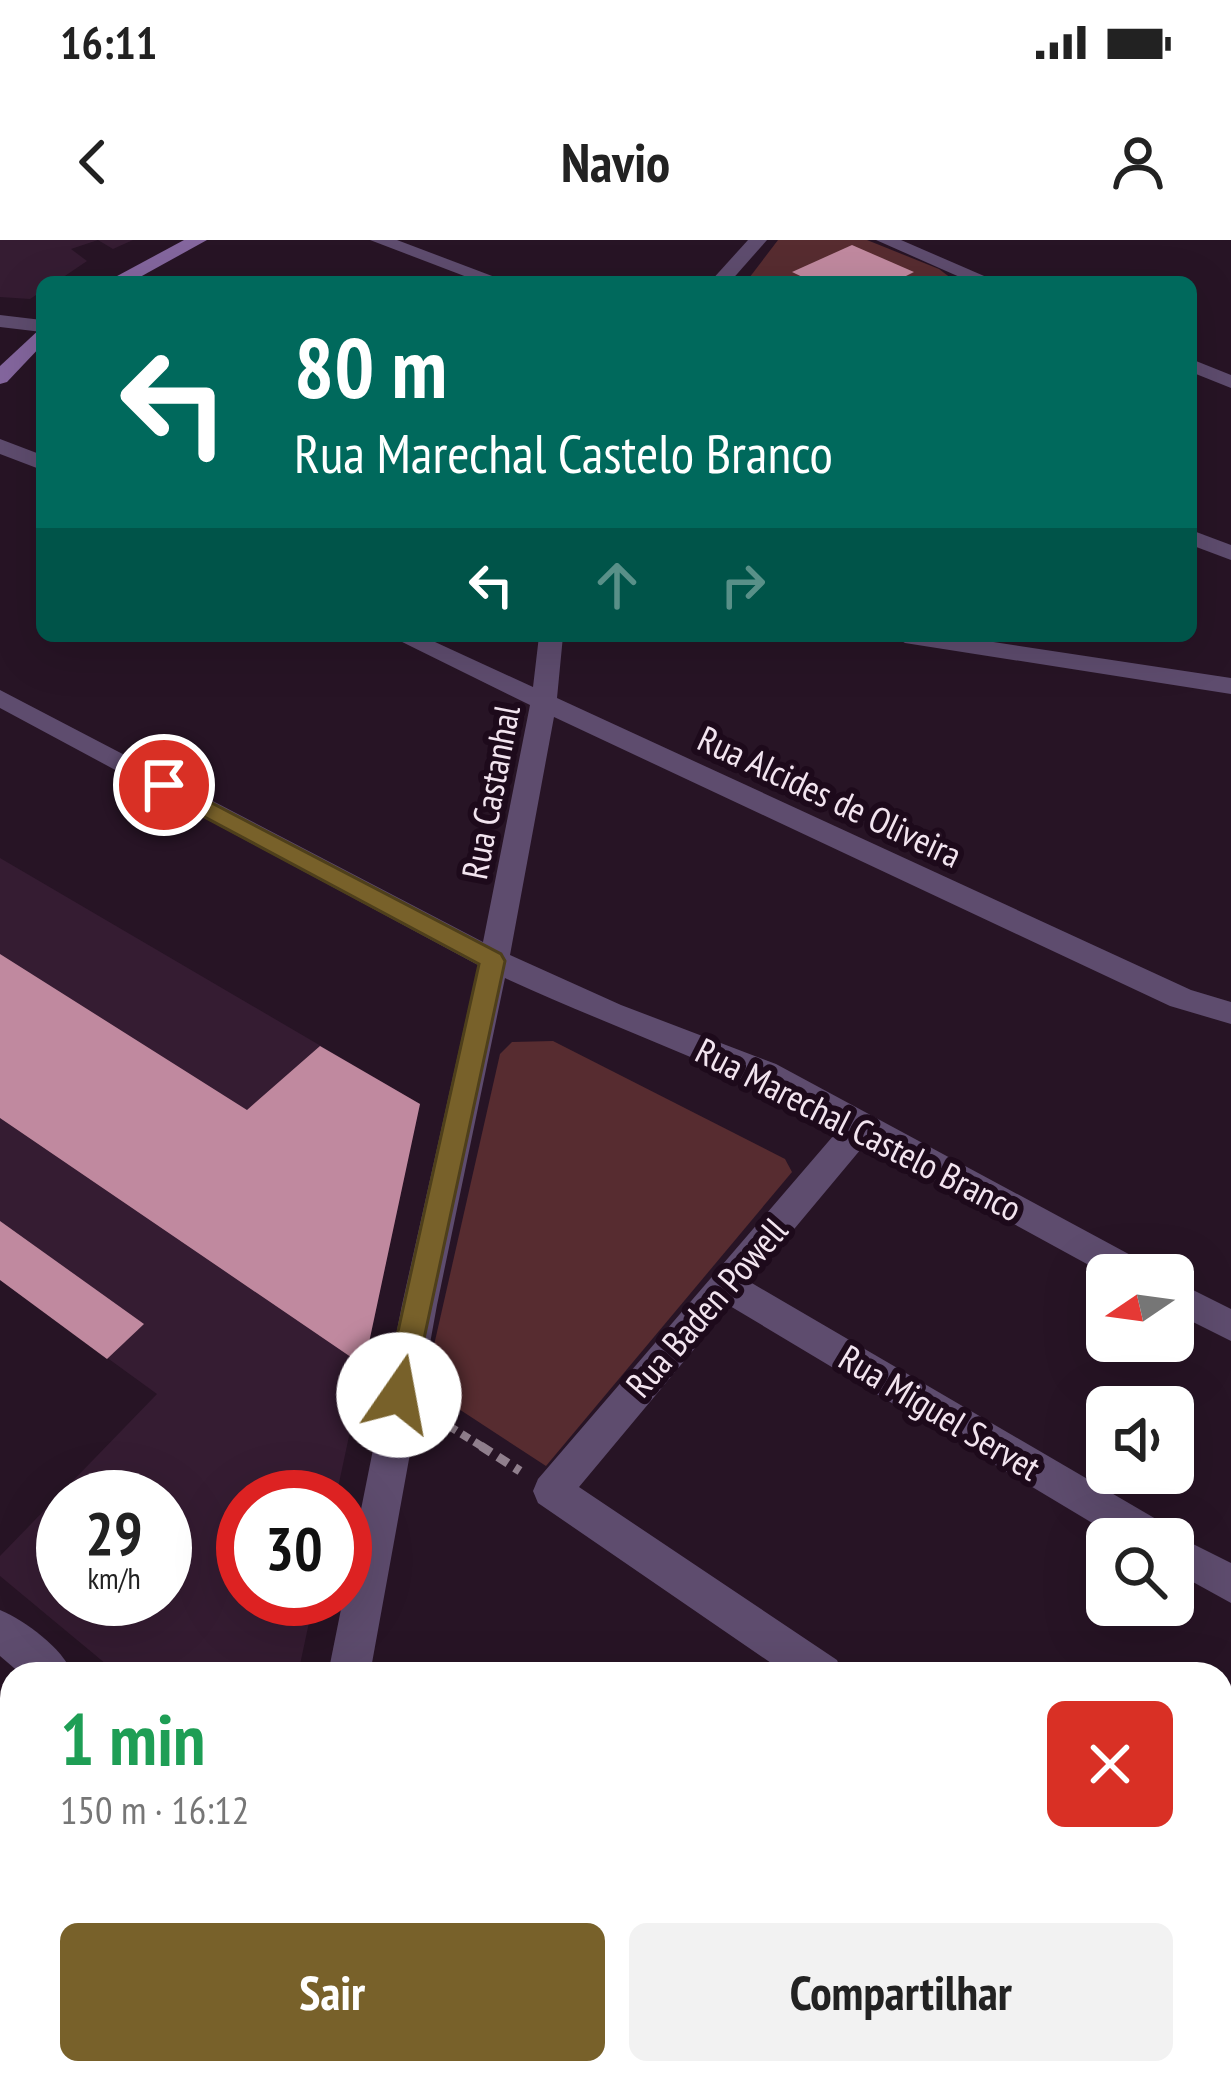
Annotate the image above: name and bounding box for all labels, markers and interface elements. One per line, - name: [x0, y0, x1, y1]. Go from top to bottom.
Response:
- text: 16:11: [60, 13, 157, 71]
- text: Navio: [561, 127, 670, 197]
- icon: back: [60, 129, 126, 195]
- icon: person: [1105, 129, 1171, 195]
- text: 80 m: [294, 312, 447, 421]
- icon: left: [96, 324, 252, 480]
- text: Rua Marechal Castelo Branco: [294, 418, 833, 488]
- icon: left: [458, 552, 524, 618]
- icon: ahead: [584, 552, 650, 618]
- icon: right: [710, 552, 776, 618]
- street label: Rua Castanhal: [450, 700, 530, 883]
- street label: Rua Alcides de Oliveira: [691, 714, 969, 878]
- pin: [113, 734, 215, 836]
- icon: arrive: [131, 752, 197, 818]
- street label: Rua Marechal Castelo Branco: [688, 1027, 1030, 1231]
- street label: Rua Baden Powell: [615, 1207, 797, 1407]
- north arrow: [1086, 1254, 1194, 1362]
- map controls: [1086, 1254, 1194, 1626]
- position arrow: [336, 1332, 462, 1458]
- street label: Rua Miguel Servet: [831, 1333, 1049, 1491]
- button: sound: [1086, 1386, 1194, 1494]
- speed limit sign: 30: [216, 1470, 372, 1626]
- text: 29: [85, 1494, 143, 1572]
- button: search: [1086, 1518, 1194, 1626]
- text: km/h: [87, 1558, 141, 1597]
- text: 1 min: [60, 1692, 205, 1785]
- button: close: [1047, 1701, 1173, 1827]
- text: 150 m · 16:12: [60, 1784, 249, 1835]
- button: Sair: [60, 1923, 605, 2061]
- button: Compartilhar: [629, 1923, 1173, 2061]

